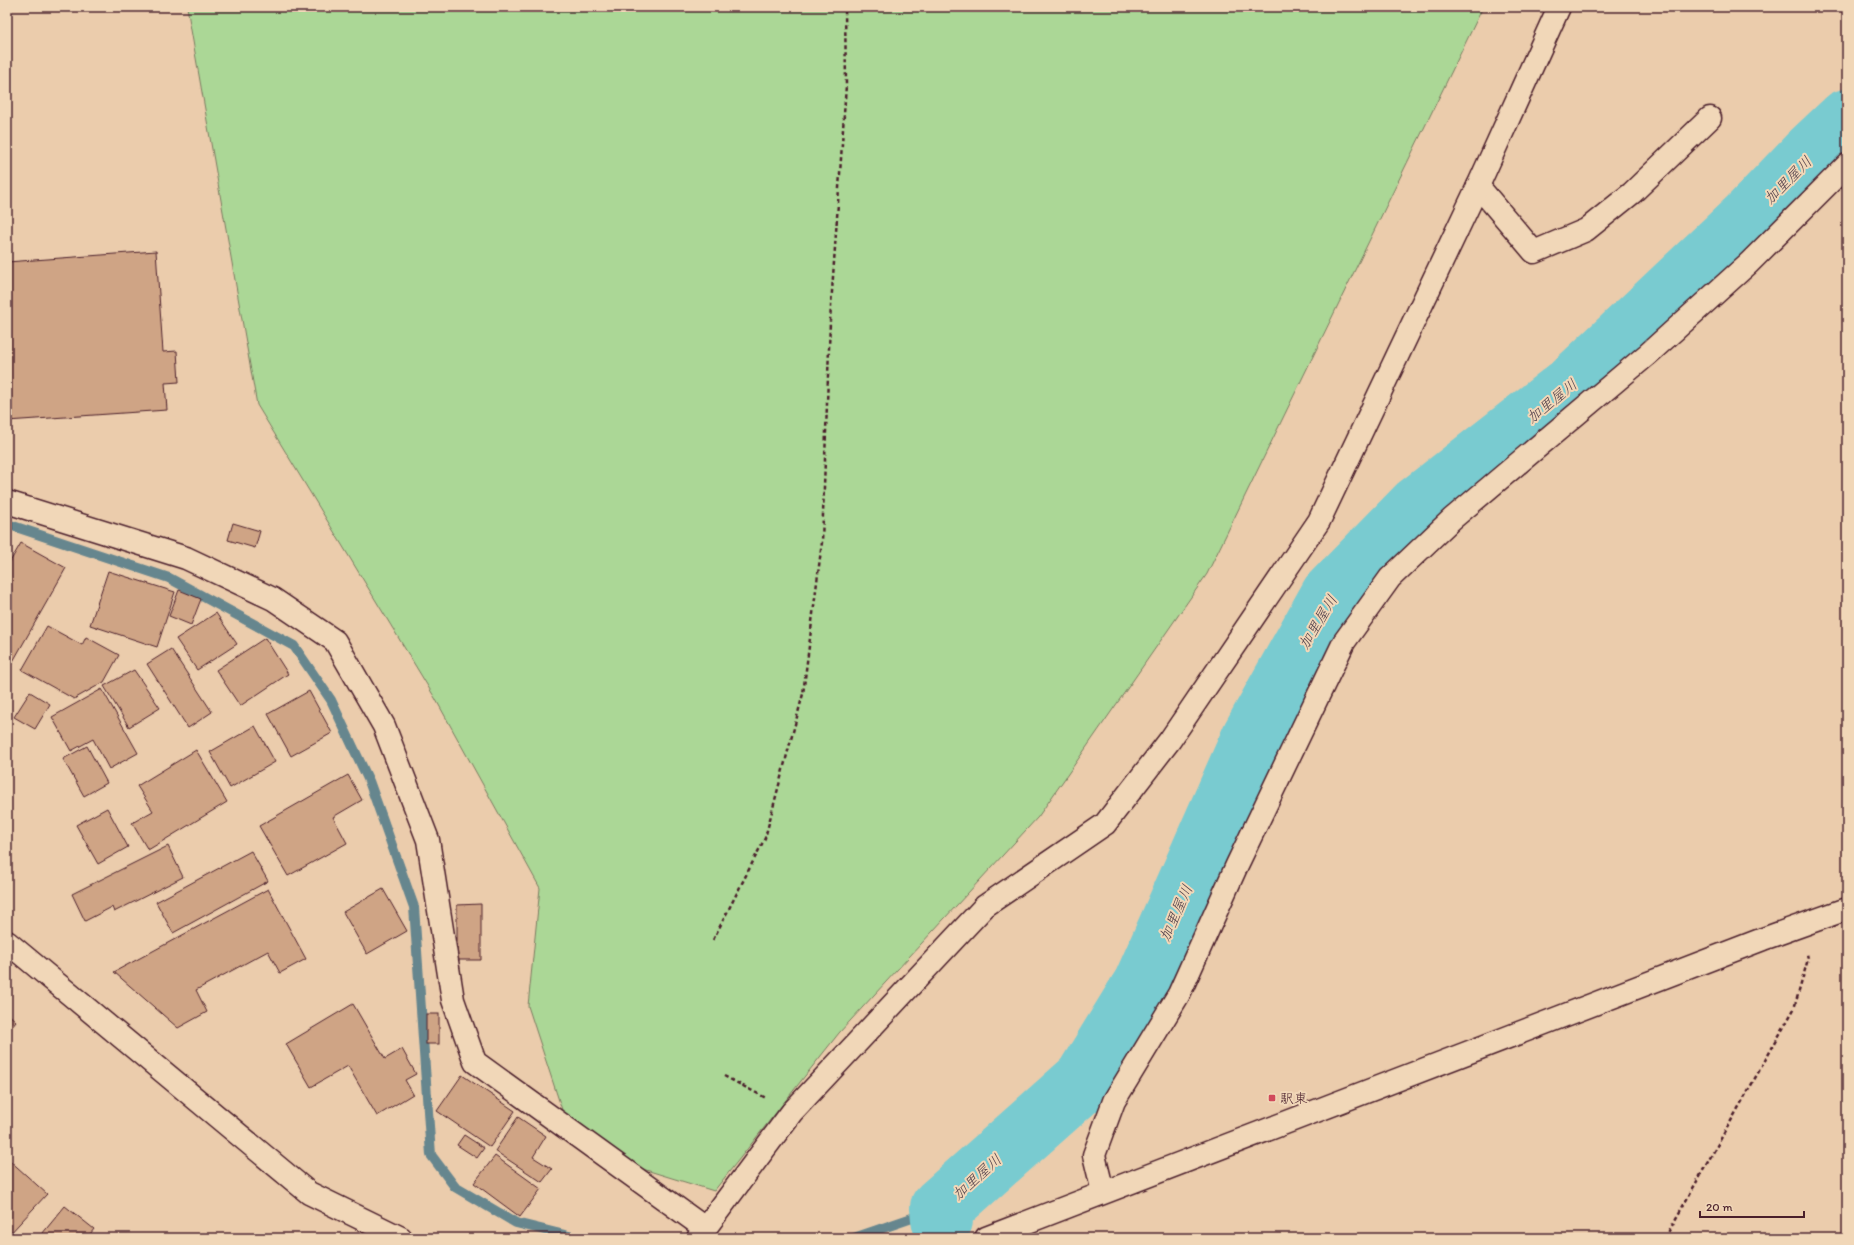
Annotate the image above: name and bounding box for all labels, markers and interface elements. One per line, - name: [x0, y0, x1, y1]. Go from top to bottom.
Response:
- water label: 加里屋川: [1760, 152, 1816, 208]
- water label: 加里屋川: [1523, 375, 1581, 427]
- water label: 加里屋川: [1295, 592, 1341, 652]
- water label: 加里屋川: [1156, 882, 1196, 944]
- place label: 駅東: [1280, 1090, 1308, 1107]
- marker: 駅東: [1267, 1093, 1277, 1103]
- water label: 加里屋川: [949, 1150, 1005, 1204]
- scale bar: [1700, 1193, 1804, 1219]
- text: 20 m: [1706, 1200, 1733, 1214]

